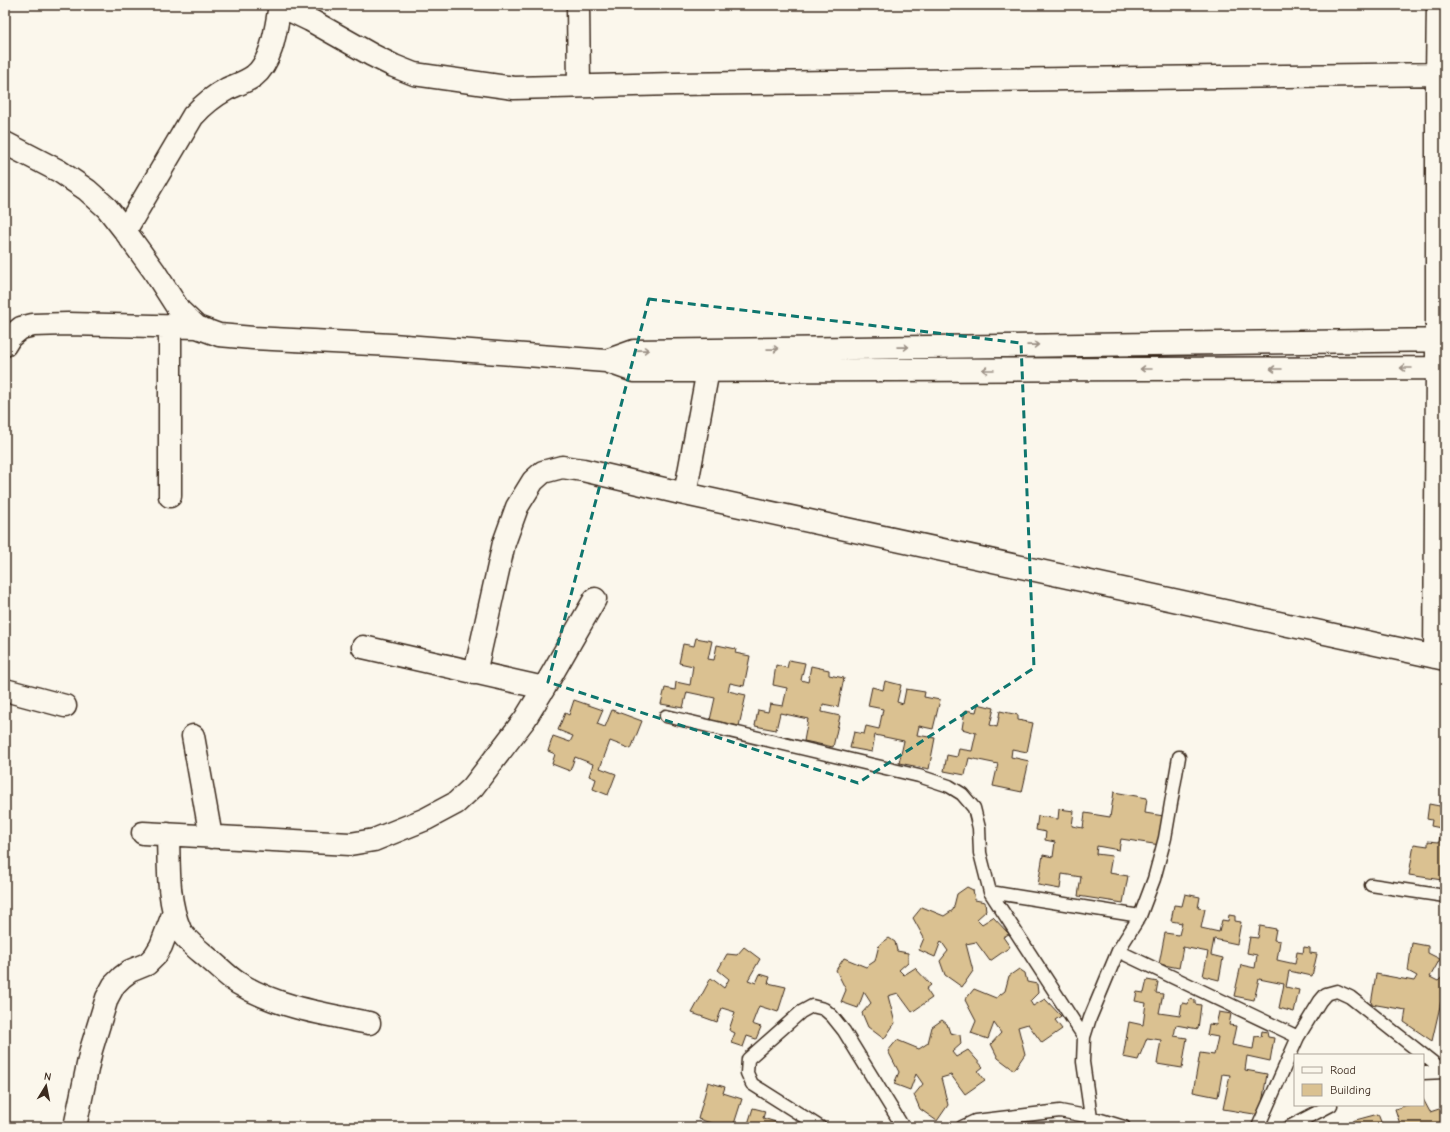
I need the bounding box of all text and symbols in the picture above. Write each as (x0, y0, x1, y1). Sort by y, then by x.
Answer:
one-way arrow (1026, 341, 1039, 349)
one-way arrow (896, 343, 909, 351)
one-way arrow (766, 345, 779, 353)
one-way arrow (636, 346, 649, 354)
one-way arrow (1400, 364, 1413, 372)
one-way arrow (1140, 365, 1153, 373)
one-way arrow (1270, 365, 1283, 373)
one-way arrow (982, 366, 995, 374)
legend (1294, 1054, 1424, 1106)
text: Road (1330, 1063, 1356, 1077)
north arrow (26, 1066, 66, 1106)
text: N (43, 1070, 52, 1084)
text: Building (1330, 1083, 1371, 1097)

